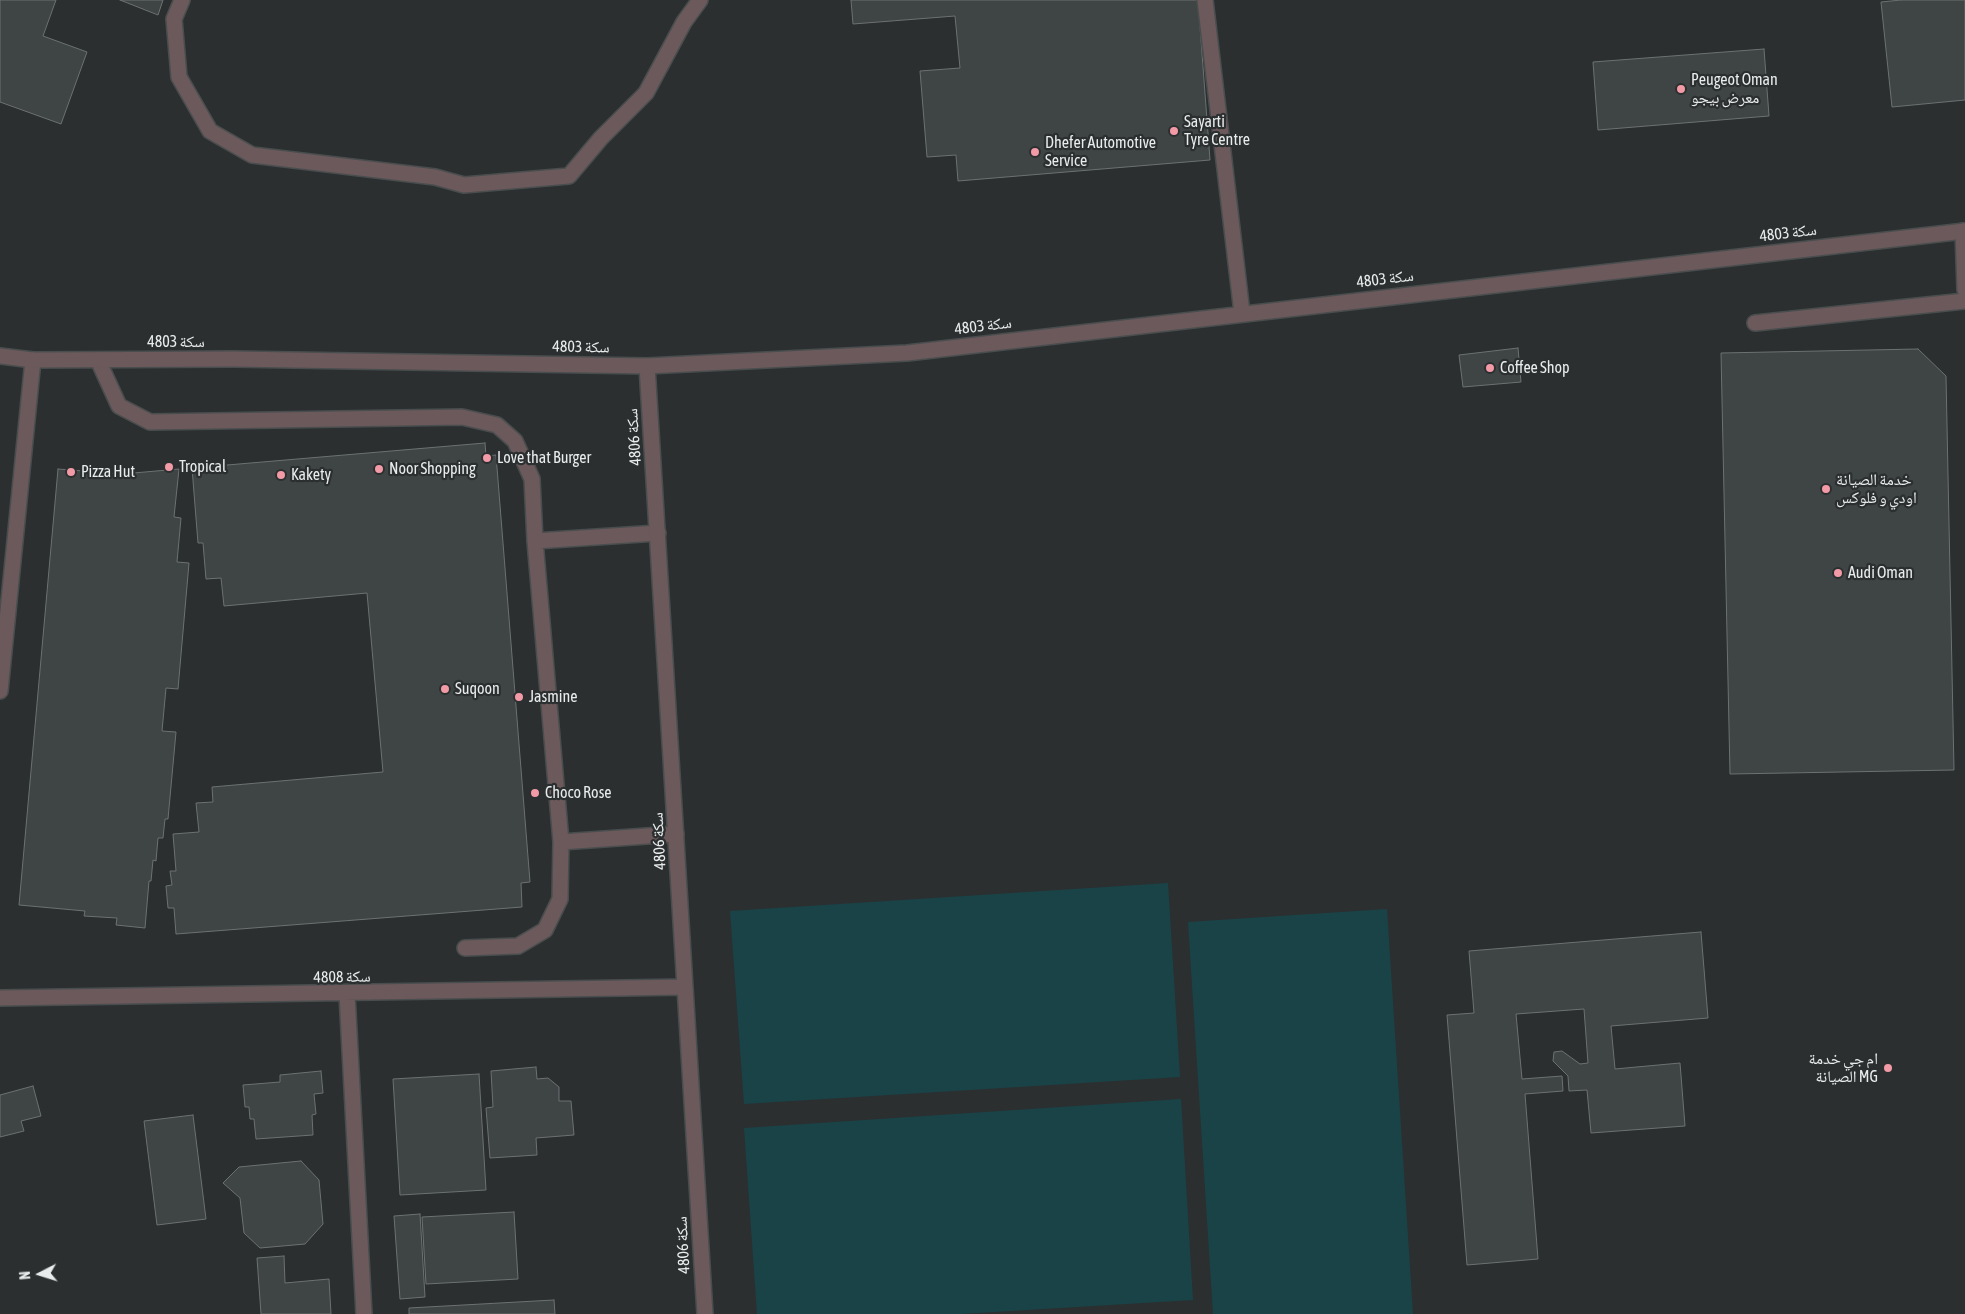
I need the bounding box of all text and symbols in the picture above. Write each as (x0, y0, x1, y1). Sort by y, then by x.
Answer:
place label: Peugeot Oman معرض بيجو (1691, 70, 1778, 108)
marker: Peugeot Oman معرض بيجو (1675, 83, 1687, 95)
place label: Sayarti Tyre Centre (1184, 112, 1250, 150)
marker: Sayarti Tyre Centre (1168, 125, 1180, 137)
place label: Dhefer Automotive Service (1045, 133, 1156, 171)
marker: Dhefer Automotive Service (1029, 146, 1041, 158)
street label: سكة 4803 (1758, 220, 1818, 246)
street label: سكة 4803 (1355, 266, 1415, 292)
street label: سكة 4803 (953, 313, 1013, 339)
street label: سكة 4803 (147, 332, 205, 352)
street label: سكة 4803 (552, 337, 610, 357)
place label: Coffee Shop (1500, 358, 1570, 378)
marker: Coffee Shop (1484, 362, 1496, 374)
street label: سكة 4806 (622, 408, 646, 466)
place label: Love that Burger (497, 448, 591, 468)
marker: Love that Burger (481, 452, 493, 464)
place label: Tropical (179, 457, 226, 477)
place label: Noor Shopping (389, 459, 476, 479)
marker: Tropical (163, 461, 175, 473)
place label: Pizza Hut (81, 462, 135, 482)
marker: Noor Shopping (373, 463, 385, 475)
place label: Kakety (291, 465, 331, 485)
marker: Pizza Hut (65, 466, 77, 478)
marker: Kakety (275, 469, 287, 481)
place label: خدمة الصيانة اودي و فلوكس (1836, 470, 1917, 508)
marker: خدمة الصيانة اودي و فلوكس (1820, 483, 1832, 495)
place label: Audi Oman (1848, 563, 1913, 583)
marker: Audi Oman (1832, 567, 1844, 579)
place label: Suqoon (455, 679, 500, 699)
marker: Suqoon (439, 683, 451, 695)
place label: Jasmine (529, 687, 577, 707)
marker: Jasmine (513, 691, 525, 703)
place label: Choco Rose (545, 783, 612, 803)
marker: Choco Rose (529, 787, 541, 799)
street label: سكة 4806 (648, 812, 670, 870)
street label: سكة 4808 (313, 967, 371, 987)
place label: ام جي خدمة الصيانة MG (1809, 1049, 1878, 1087)
marker: ام جي خدمة الصيانة MG (1882, 1062, 1894, 1074)
street label: سكة 4806 (672, 1216, 694, 1274)
north arrow (15, 1249, 65, 1299)
text: N (17, 1271, 33, 1280)

